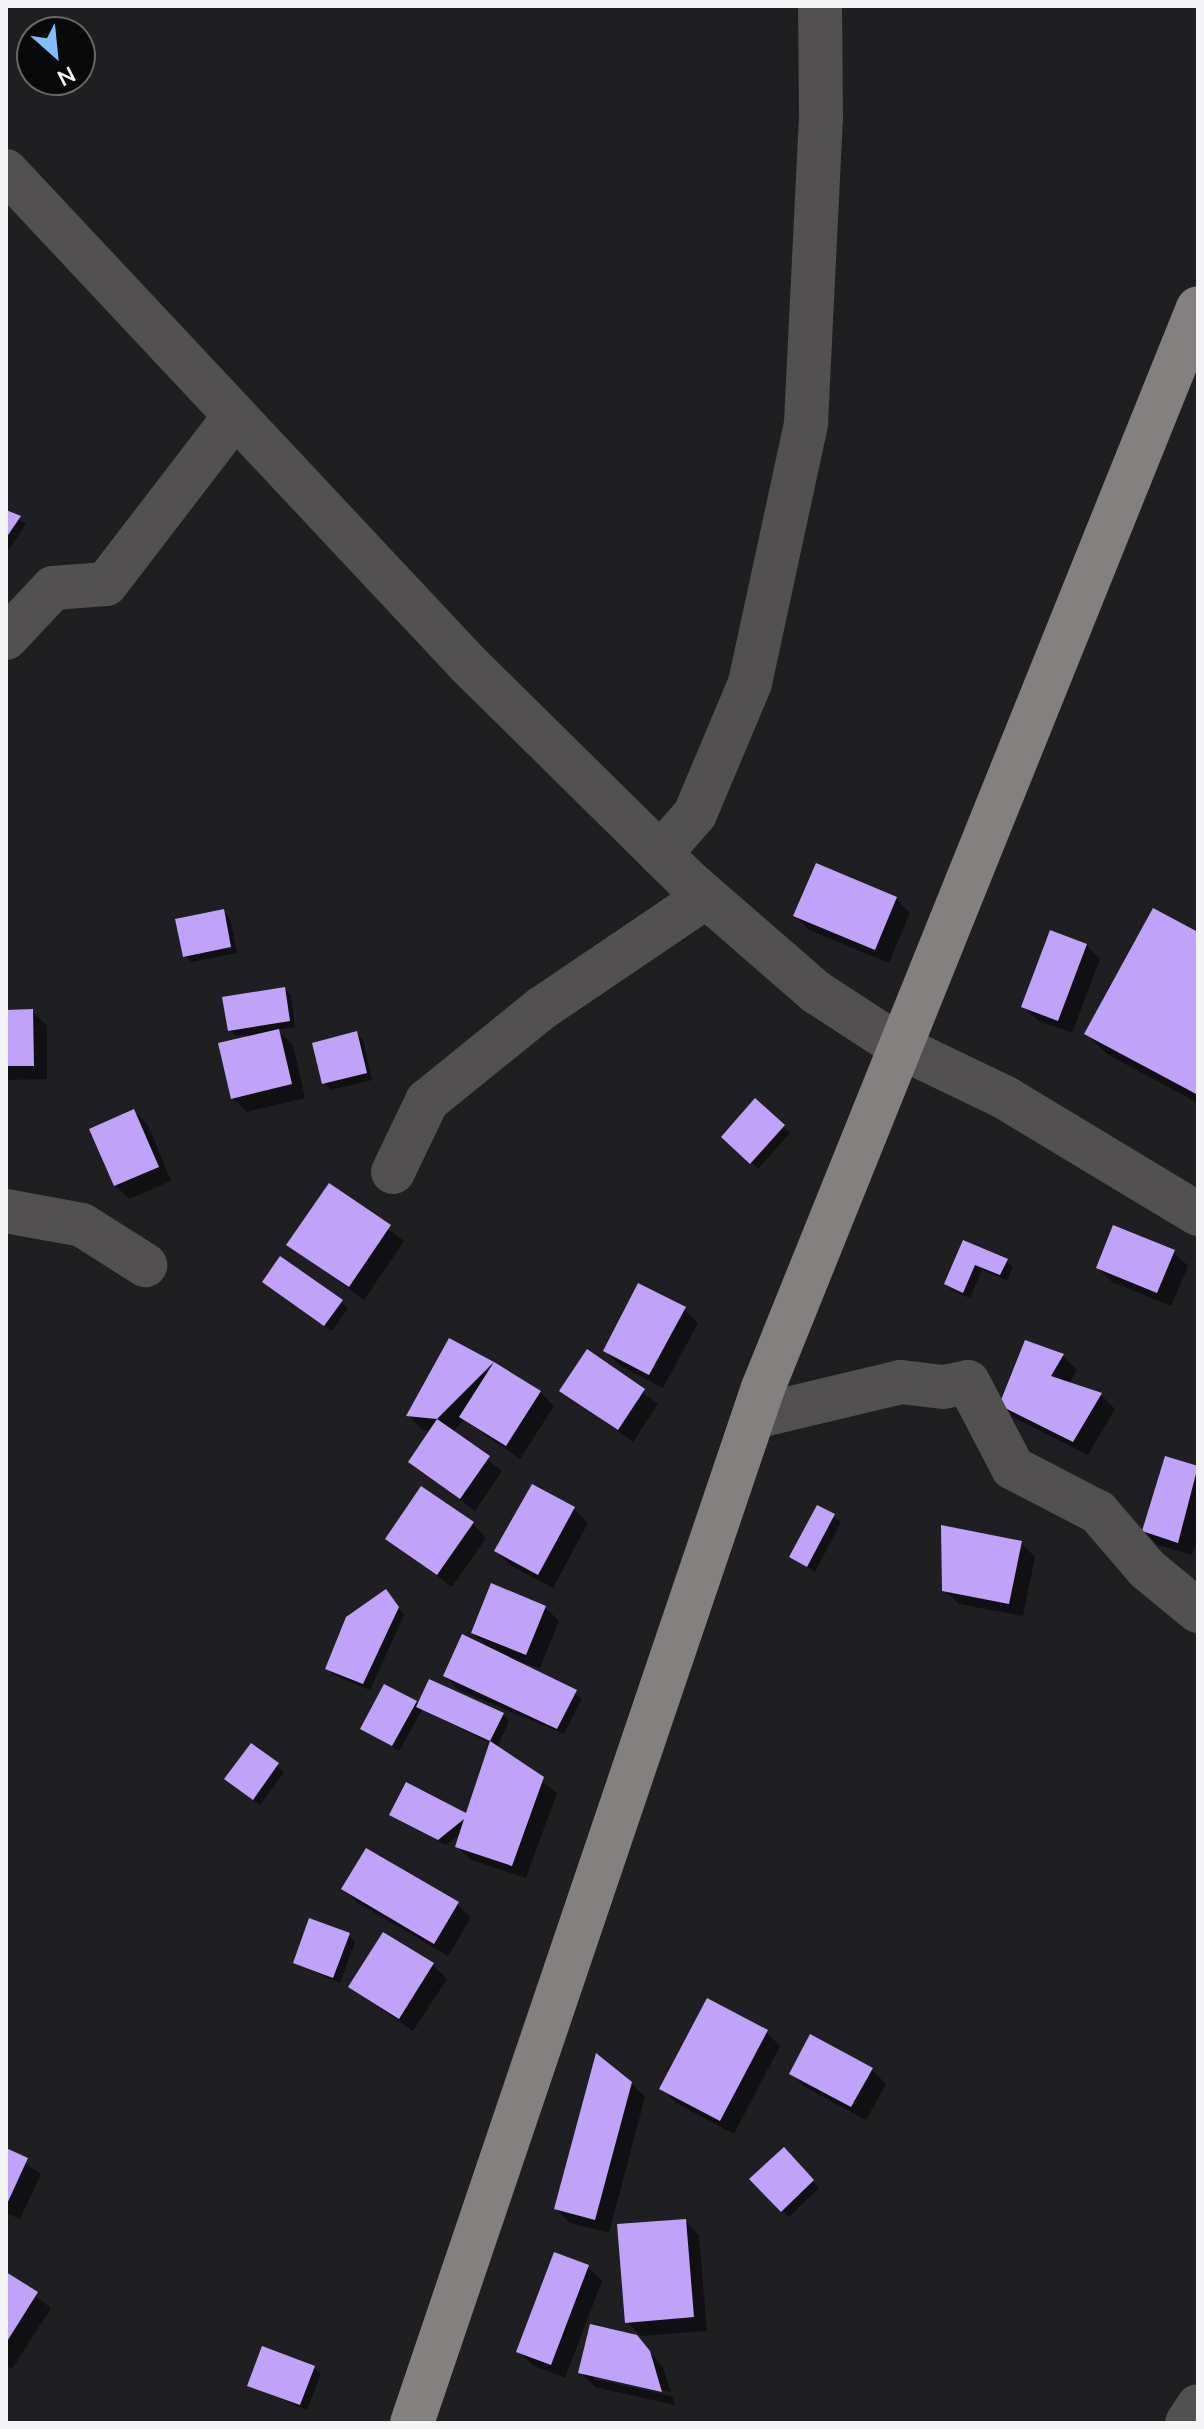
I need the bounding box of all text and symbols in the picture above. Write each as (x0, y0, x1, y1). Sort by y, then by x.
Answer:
north arrow (16, 16, 96, 96)
text: N (52, 58, 80, 93)

